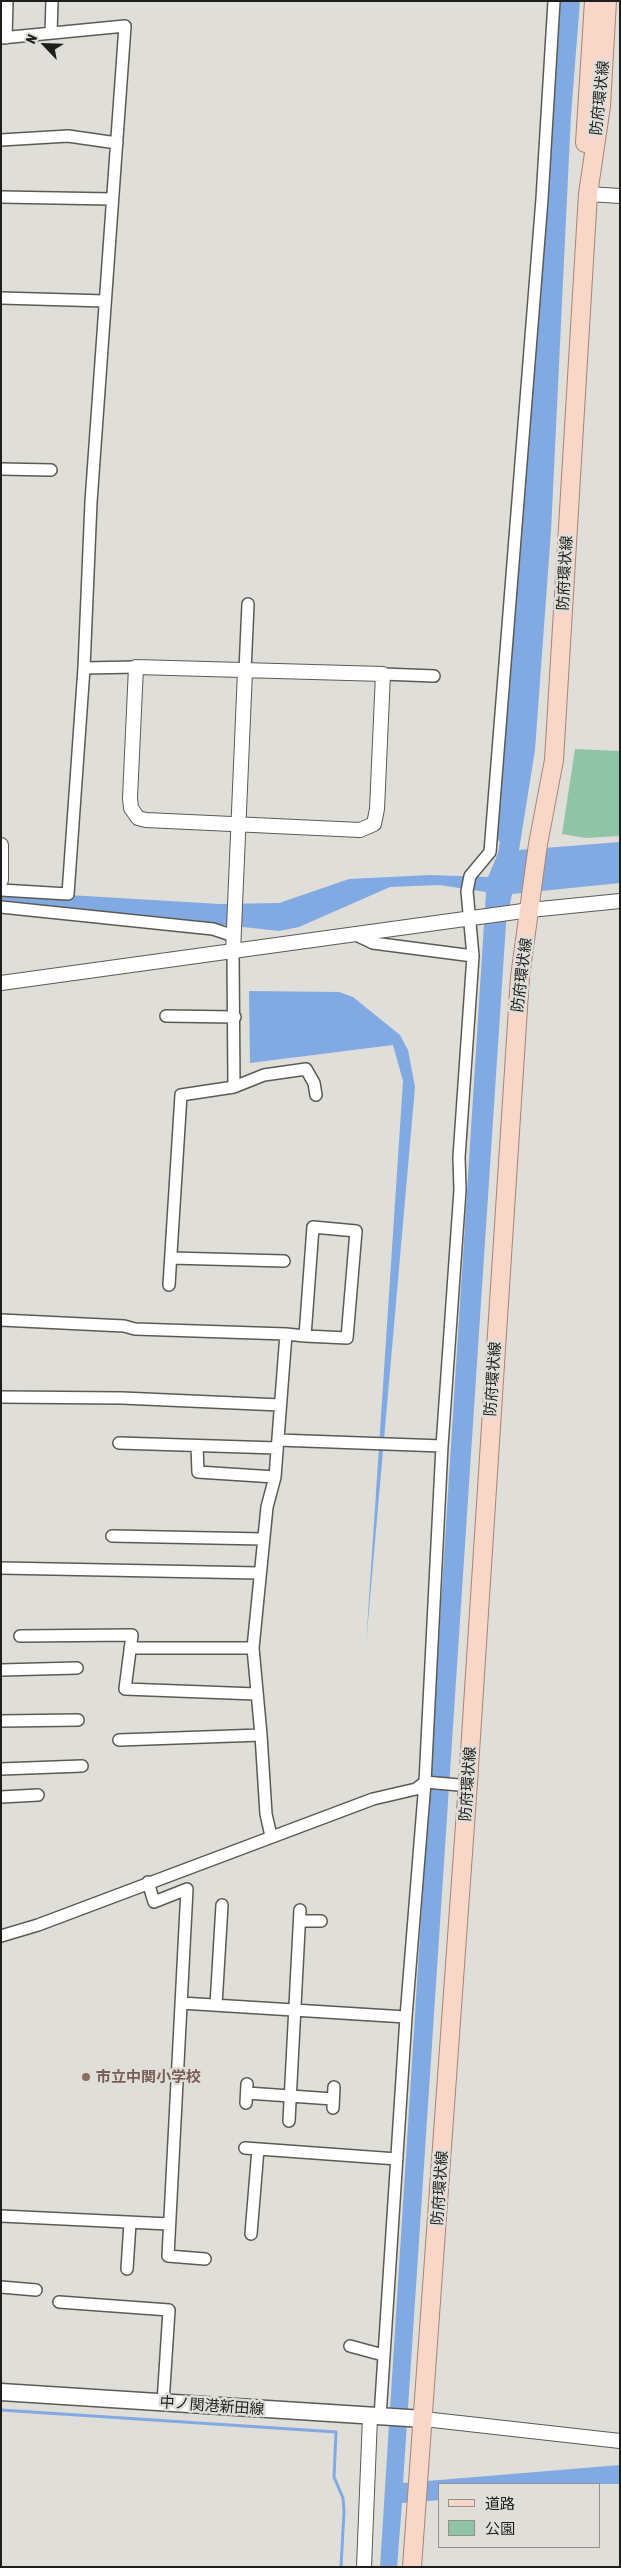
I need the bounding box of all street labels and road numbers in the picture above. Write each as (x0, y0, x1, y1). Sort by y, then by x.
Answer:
street label: 防府環状線 (587, 60, 613, 136)
street label: 防府環状線 (554, 535, 576, 611)
street label: 防府環状線 (508, 937, 536, 1013)
street label: 防府環状線 (481, 1341, 505, 1417)
street label: 防府環状線 (456, 1746, 480, 1822)
street label: 防府環状線 (428, 2150, 452, 2226)
street label: 中ノ関港新田線 (159, 2393, 265, 2419)

